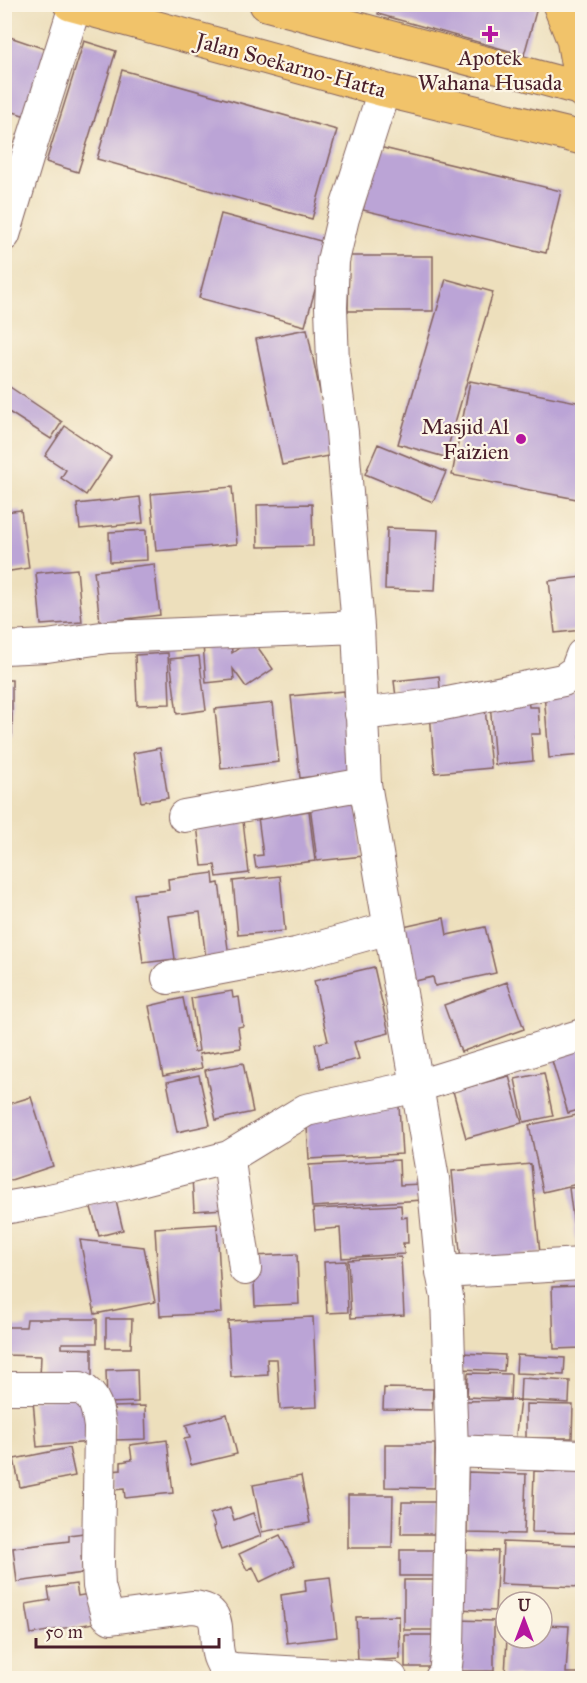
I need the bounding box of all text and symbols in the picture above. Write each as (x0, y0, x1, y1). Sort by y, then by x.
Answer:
street label: Jalan Soekarno-Hatta (191, 26, 390, 104)
marker: Apotek Wahana Husada (483, 27, 497, 41)
place label: Apotek Wahana Husada (418, 44, 563, 96)
place label: Masjid Al Faizien (421, 413, 509, 465)
marker: Masjid Al Faizien (514, 432, 528, 446)
north arrow (494, 1590, 554, 1650)
text: U (518, 1596, 531, 1615)
scale bar (36, 1611, 219, 1649)
text: 50 m (45, 1621, 83, 1643)

